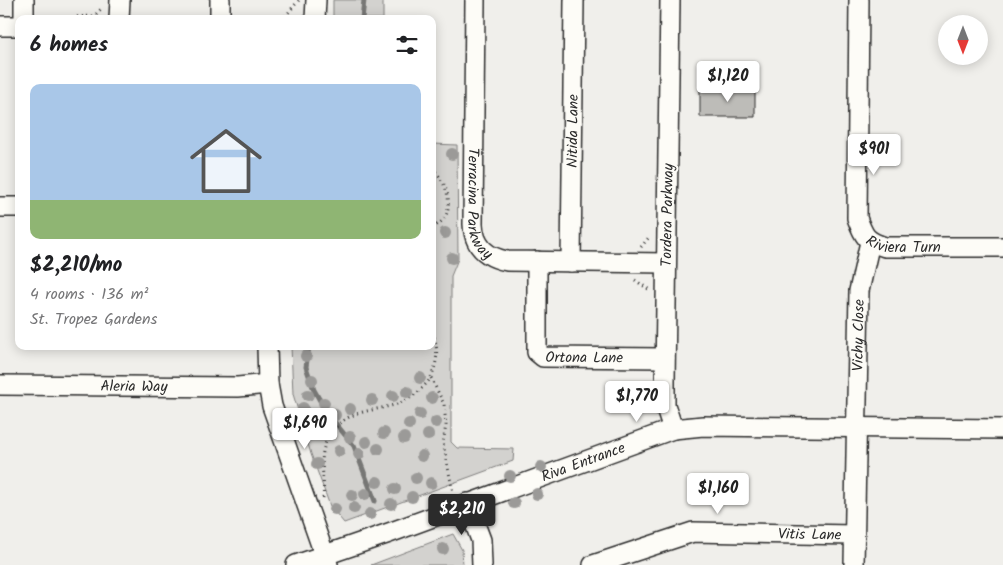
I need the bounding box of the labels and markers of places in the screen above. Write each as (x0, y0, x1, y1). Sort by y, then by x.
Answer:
pin: $1,120 (687, 61, 769, 103)
pin: $901 (844, 134, 904, 176)
pin: $1,770 (596, 380, 678, 423)
pin: $1,690 (264, 408, 346, 450)
pin: $1,160 (677, 472, 759, 515)
pin: $2,210 (421, 494, 503, 536)

